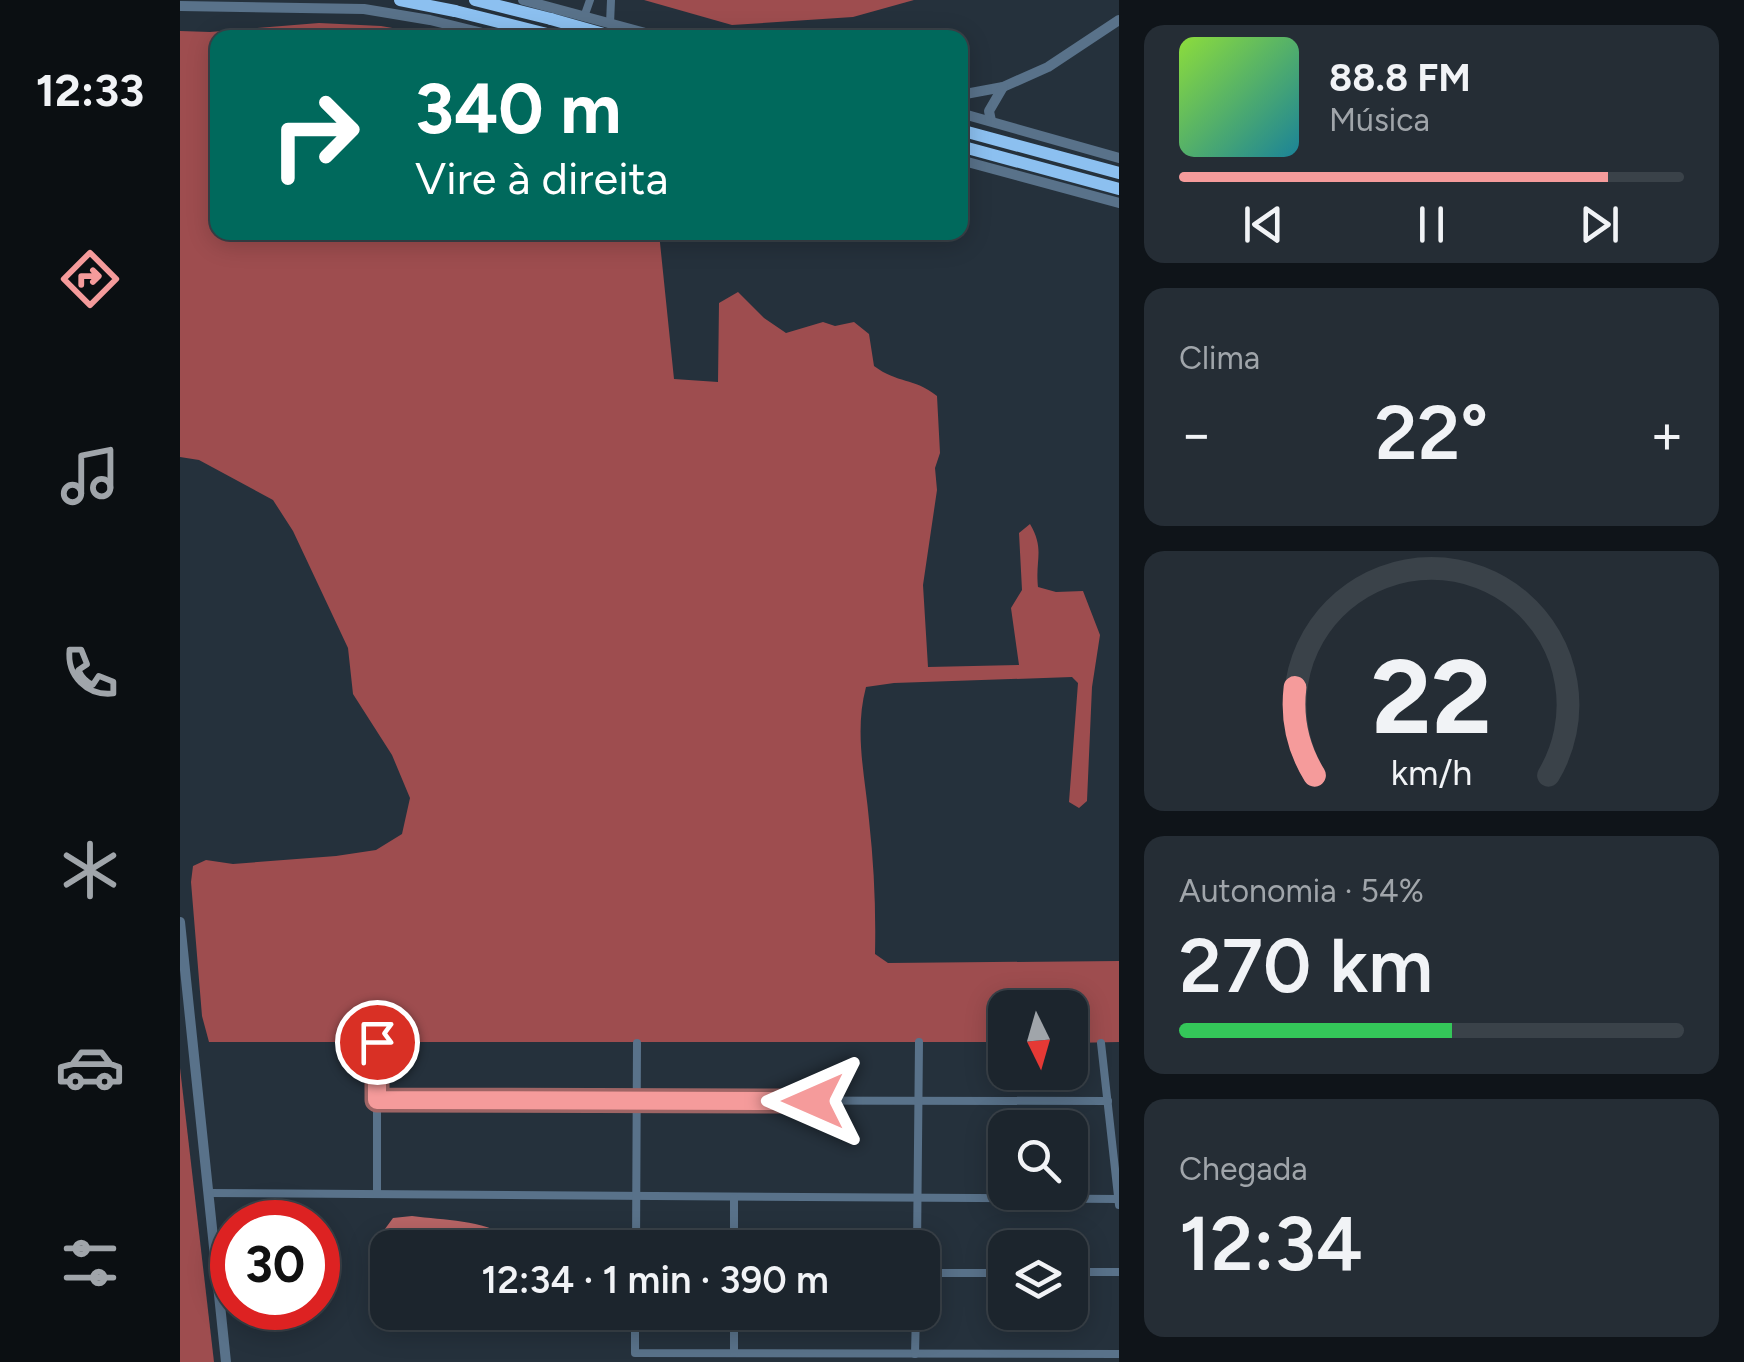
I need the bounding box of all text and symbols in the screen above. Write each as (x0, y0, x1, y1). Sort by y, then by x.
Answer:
text: 88.8 FM (1329, 55, 1471, 101)
text: 12:33 (36, 63, 144, 117)
text: 340 m (415, 66, 621, 151)
icon: right (250, 70, 380, 200)
text: Música (1329, 101, 1430, 139)
text: Vire à direita (415, 151, 668, 205)
icon: previous (1236, 197, 1291, 252)
icon: pause (1404, 197, 1459, 252)
icon: next (1572, 197, 1627, 252)
icon: directions (55, 244, 125, 314)
text: Clima (1179, 339, 1260, 377)
text: 22° (1375, 388, 1488, 478)
text: − (1179, 401, 1213, 467)
text: + (1650, 401, 1684, 467)
icon: music (55, 441, 125, 511)
text: 22 (1371, 634, 1492, 759)
icon: phone (55, 638, 125, 708)
text: km/h (1391, 751, 1472, 794)
icon: climate (55, 835, 125, 905)
text: Autonomia · 54% (1179, 872, 1424, 910)
text: 270 km (1179, 921, 1433, 1011)
north arrow (988, 990, 1088, 1090)
map controls (988, 990, 1088, 1330)
pin (335, 1000, 420, 1085)
icon: arrive (350, 1015, 405, 1070)
icon: car (55, 1032, 125, 1102)
position arrow (761, 1049, 865, 1153)
button: search (988, 1110, 1088, 1210)
text: Chegada (1179, 1150, 1308, 1188)
text: 12:34 (1179, 1199, 1363, 1289)
speed limit sign: 30 (210, 1200, 340, 1330)
icon: filters (55, 1228, 125, 1298)
button: layers (988, 1230, 1088, 1330)
text: 12:34 · 1 min · 390 m (481, 1257, 829, 1303)

